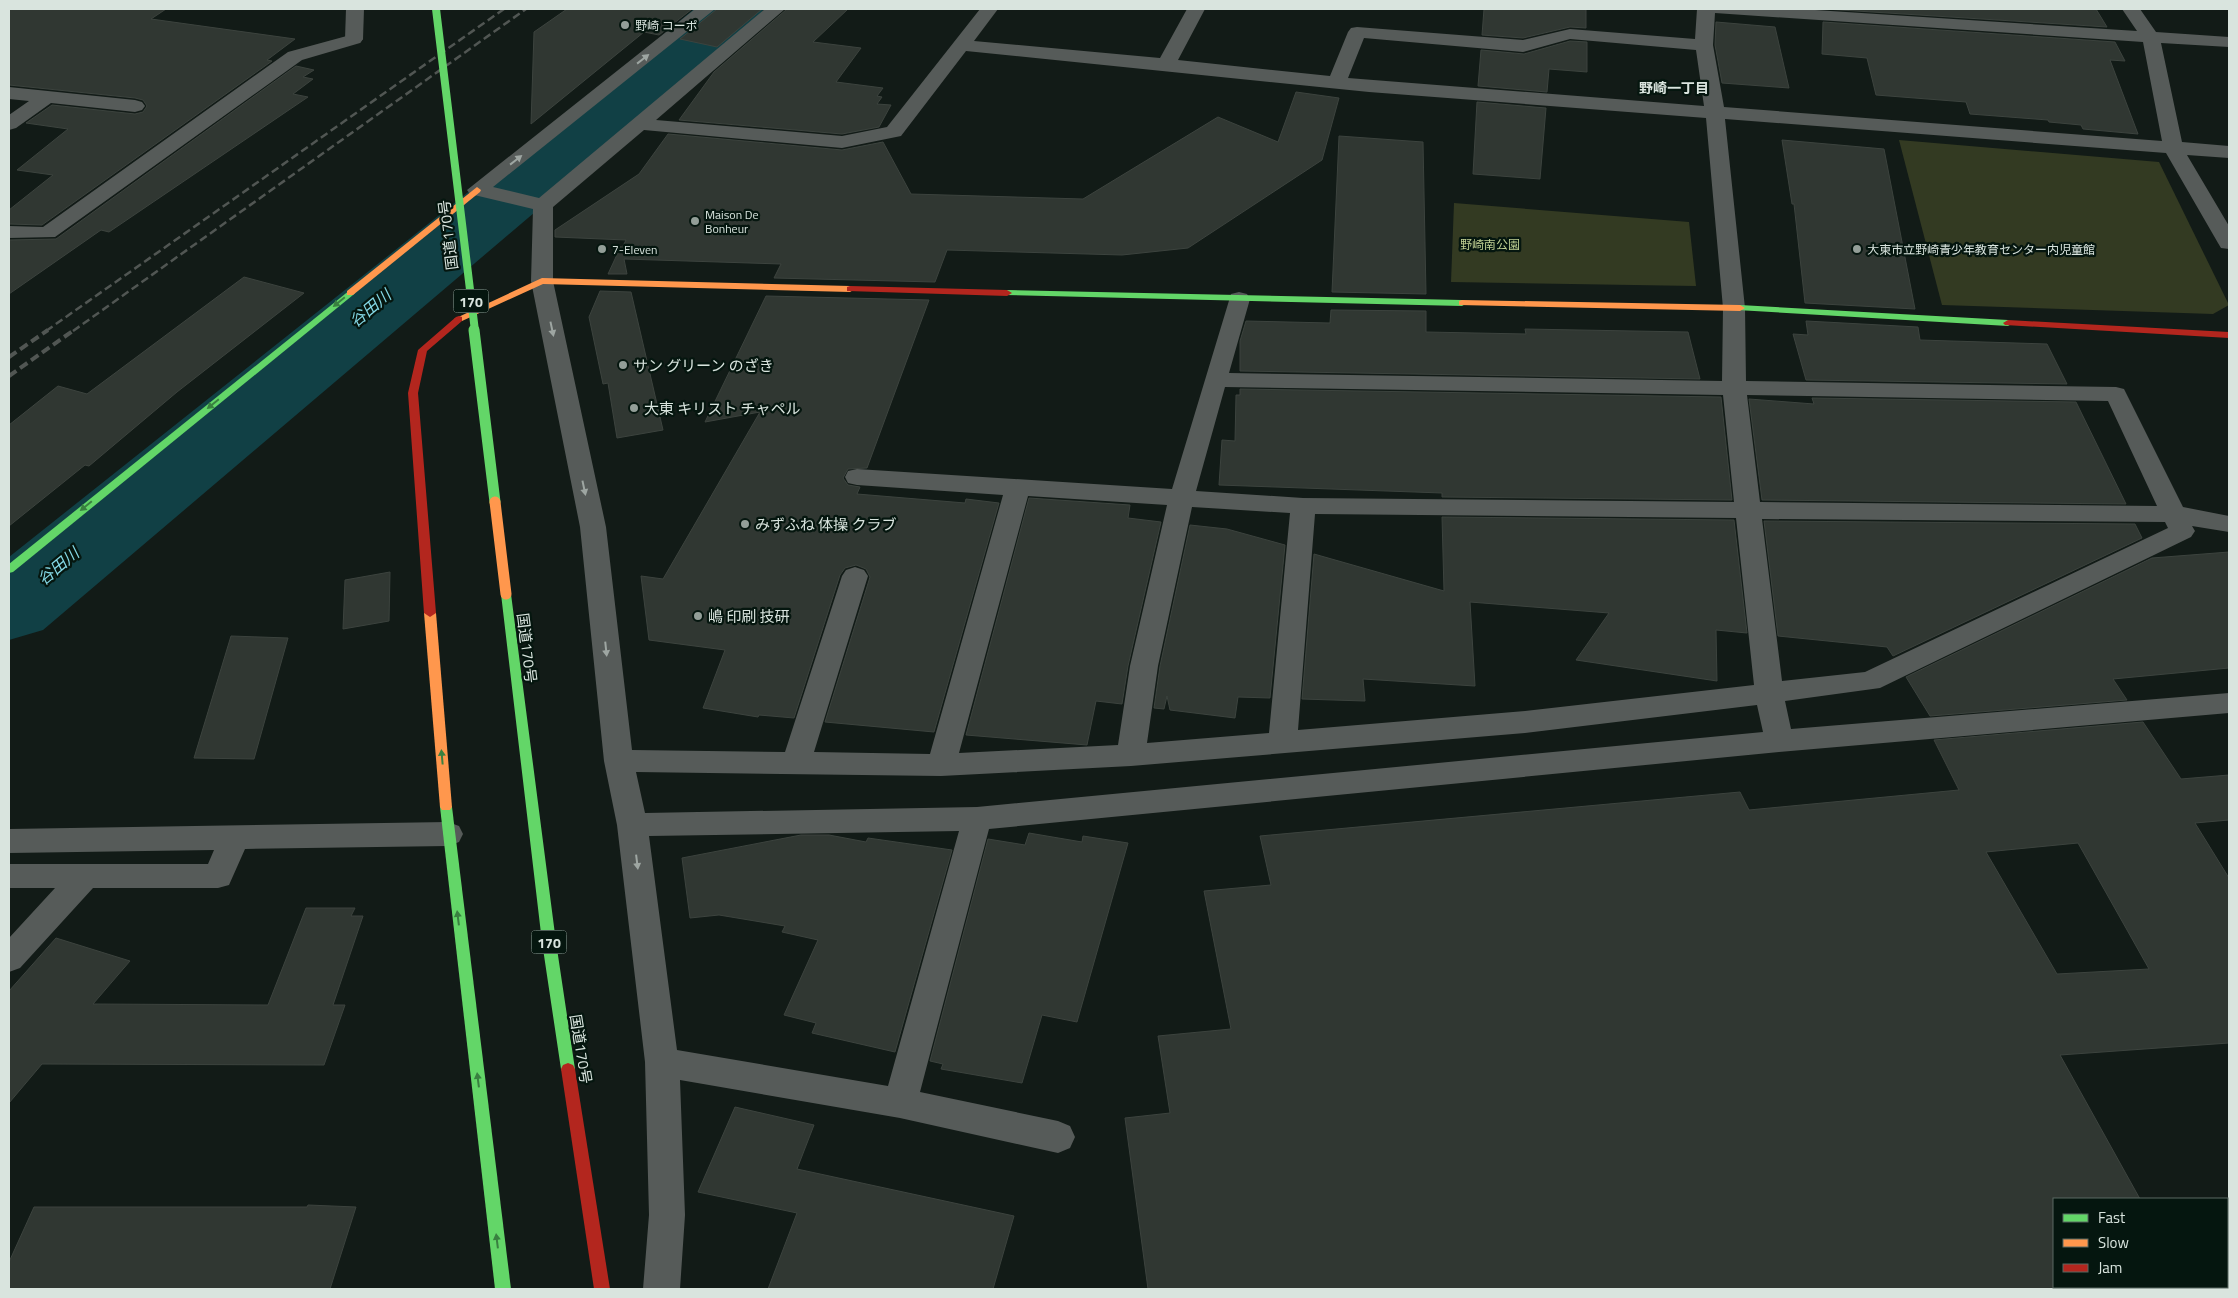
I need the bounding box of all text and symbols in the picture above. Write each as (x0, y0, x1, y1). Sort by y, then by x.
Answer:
place label: 野崎 コーポ (635, 16, 698, 35)
marker: 野崎 コーポ (619, 19, 631, 31)
one-way arrow (637, 54, 650, 65)
district label: 野崎一丁目 (1639, 77, 1709, 98)
one-way arrow (509, 154, 522, 165)
street label: 国道170号 (432, 199, 464, 271)
place label: Maison De Bonheur (705, 205, 759, 238)
marker: Maison De Bonheur (689, 215, 701, 227)
park label: 野崎南公園 (1460, 235, 1520, 254)
place label: 7-Eleven (612, 240, 658, 259)
place label: 大東市立野崎青少年教育センター内児童館 (1867, 240, 2095, 259)
marker: 7-Eleven (596, 243, 608, 255)
marker: 大東市立野崎青少年教育センター内児童館 (1851, 243, 1863, 255)
water label: 谷田川 (344, 282, 398, 333)
road number: 170 (454, 290, 488, 312)
one-way arrow (333, 296, 346, 307)
one-way arrow (548, 321, 556, 337)
place label: サン グリーン のざき (633, 354, 774, 377)
marker: サン グリーン のざき (617, 359, 629, 371)
place label: 大東 キリスト チャペル (644, 397, 800, 420)
one-way arrow (206, 398, 219, 409)
marker: 大東 キリスト チャペル (628, 402, 640, 414)
one-way arrow (581, 480, 589, 496)
one-way arrow (80, 500, 93, 511)
place label: みずふね 体操 クラブ (755, 513, 897, 536)
marker: みずふね 体操 クラブ (739, 518, 751, 530)
water label: 谷田川 (32, 540, 86, 591)
place label: 嶋 印刷 技研 (708, 605, 790, 628)
marker: 嶋 印刷 技研 (692, 610, 704, 622)
street label: 国道170号 (511, 612, 543, 684)
one-way arrow (602, 641, 610, 657)
one-way arrow (438, 748, 446, 764)
one-way arrow (633, 854, 641, 870)
one-way arrow (454, 910, 462, 926)
road number: 170 (532, 930, 566, 954)
street label: 国道170号 (564, 1013, 598, 1085)
one-way arrow (474, 1071, 482, 1087)
legend (2053, 1198, 2228, 1288)
text: Fast (2098, 1206, 2126, 1229)
text: Slow (2098, 1231, 2129, 1254)
one-way arrow (493, 1233, 501, 1249)
text: Jam (2098, 1256, 2122, 1279)

